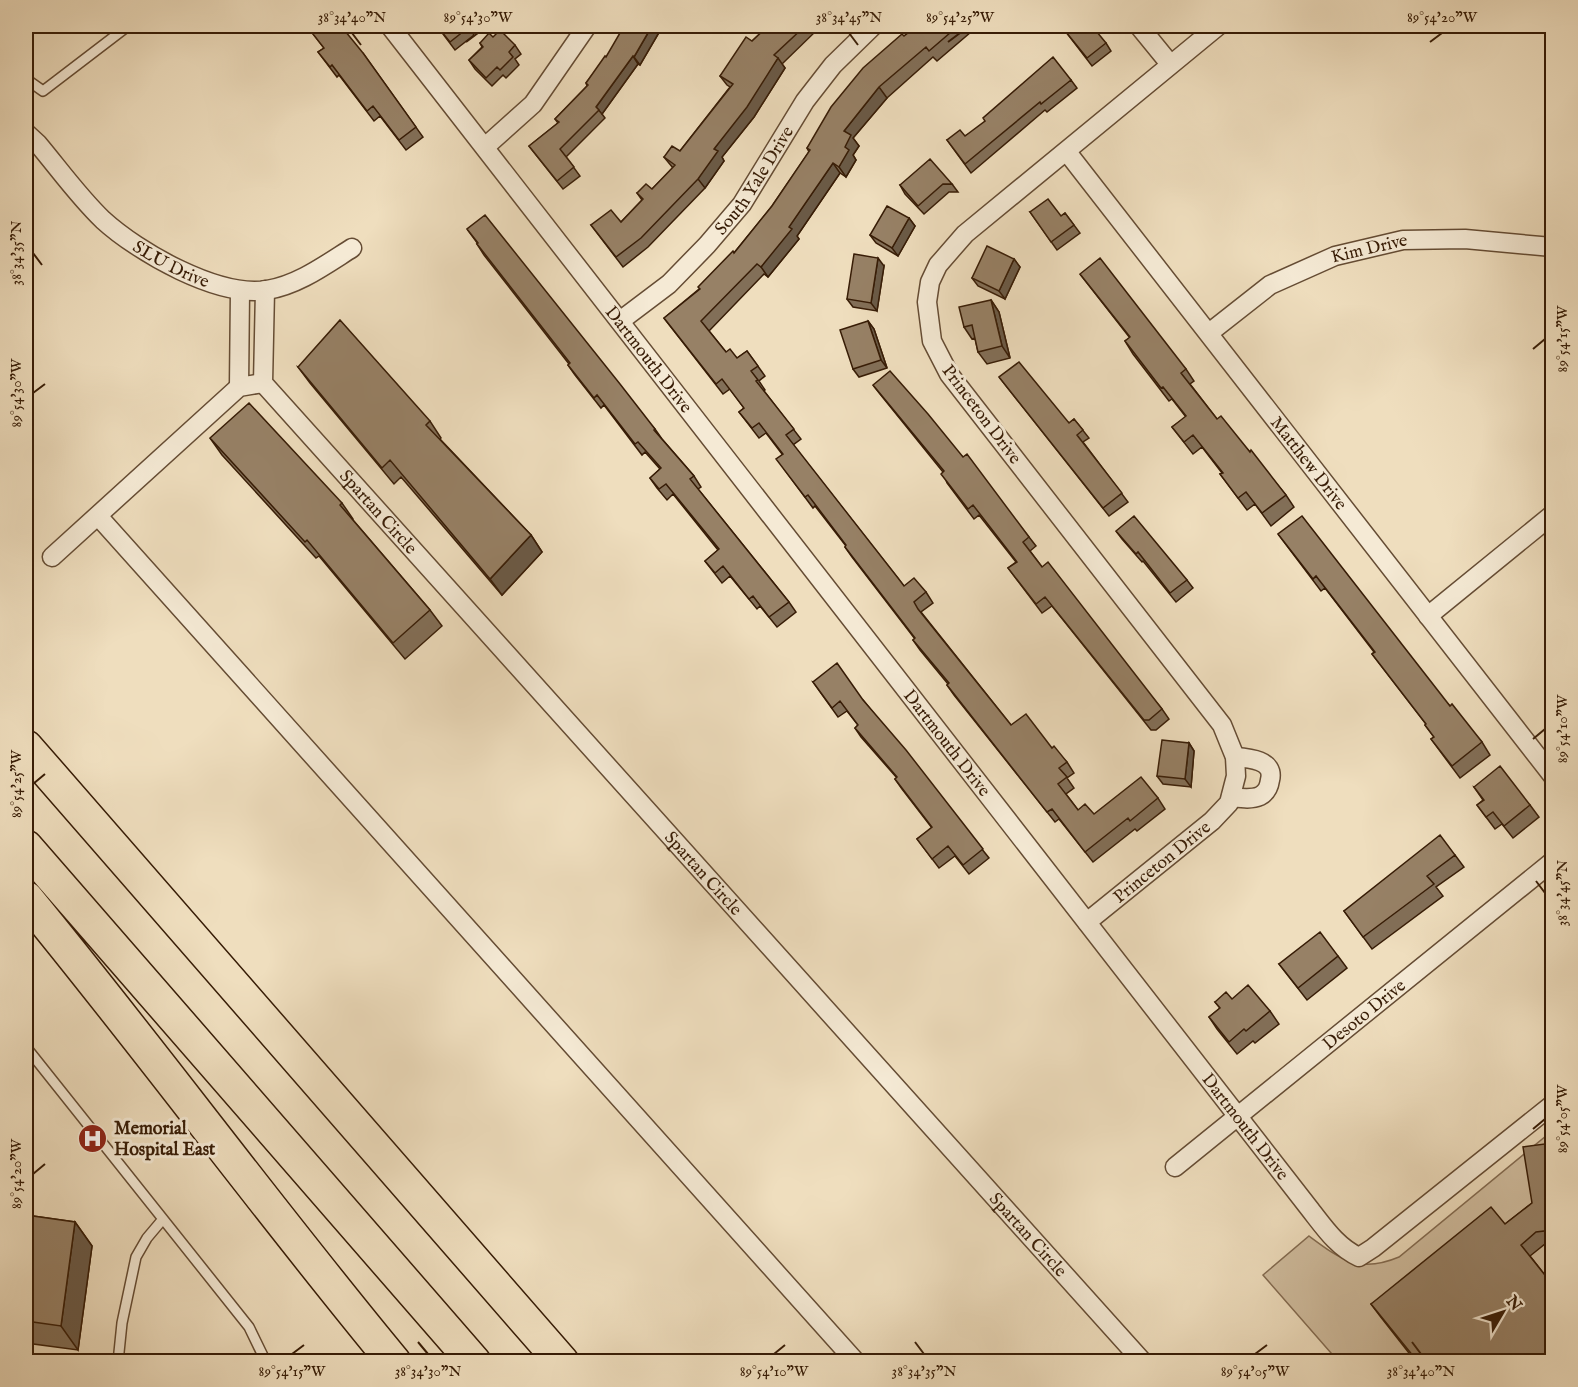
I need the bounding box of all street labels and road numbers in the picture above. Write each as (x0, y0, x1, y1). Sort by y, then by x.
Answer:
street label: South Yale Drive (710, 122, 800, 241)
street label: Kim Drive (1329, 230, 1407, 269)
street label: SLU Drive (128, 236, 212, 294)
street label: Dartmouth Drive (599, 302, 697, 418)
street label: Princeton Drive (936, 361, 1026, 469)
street label: Matthew Drive (1264, 412, 1352, 515)
street label: Spartan Circle (334, 466, 421, 560)
street label: Dartmouth Drive (897, 686, 995, 802)
street label: Princeton Drive (1109, 817, 1216, 909)
street label: Spartan Circle (658, 827, 746, 921)
street label: Desoto Drive (1319, 975, 1411, 1056)
street label: Dartmouth Drive (1196, 1069, 1293, 1186)
street label: Spartan Circle (983, 1188, 1071, 1283)

